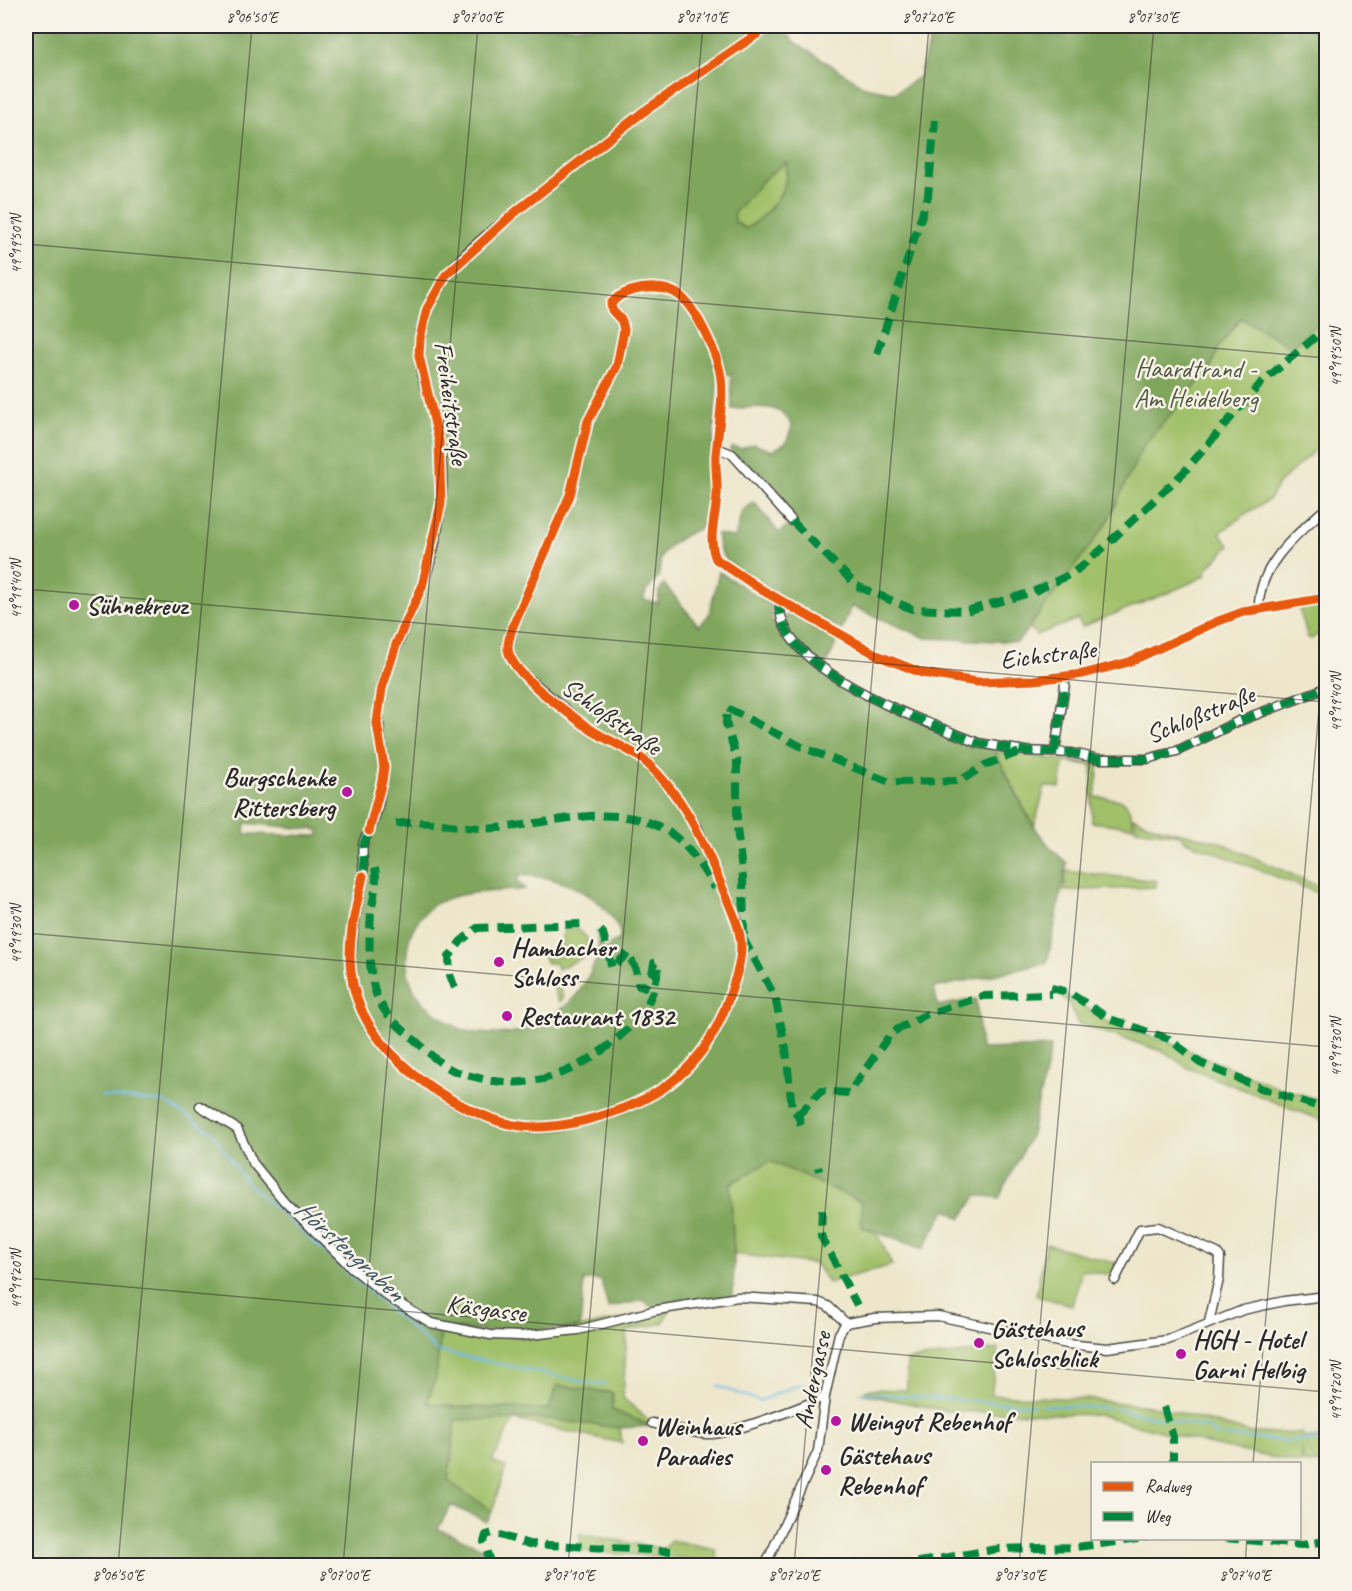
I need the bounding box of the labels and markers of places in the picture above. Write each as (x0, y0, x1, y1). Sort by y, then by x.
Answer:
place label: Sühnekreuz (86, 589, 190, 622)
marker: Sühnekreuz (67, 598, 81, 612)
place label: Burgschenke Rittersberg (223, 761, 338, 824)
marker: Burgschenke Rittersberg (340, 785, 354, 799)
place label: Hambacher Schloss (511, 931, 617, 994)
marker: Hambacher Schloss (492, 955, 506, 969)
place label: Restaurant 1832 (519, 1000, 676, 1033)
marker: Restaurant 1832 (500, 1009, 514, 1023)
place label: Gästehaus Schlossblick (991, 1312, 1100, 1375)
place label: HGH - Hotel Garni Helbig (1193, 1323, 1307, 1386)
marker: Gästehaus Schlossblick (972, 1336, 986, 1350)
marker: HGH - Hotel Garni Helbig (1174, 1347, 1188, 1361)
place label: Weingut Rebenhof (848, 1405, 1017, 1438)
place label: Weinhaus Paradies (655, 1410, 744, 1473)
marker: Weingut Rebenhof (829, 1414, 843, 1428)
marker: Weinhaus Paradies (636, 1434, 650, 1448)
place label: Gästehaus Rebenhof (838, 1439, 933, 1502)
marker: Gästehaus Rebenhof (819, 1463, 833, 1477)

